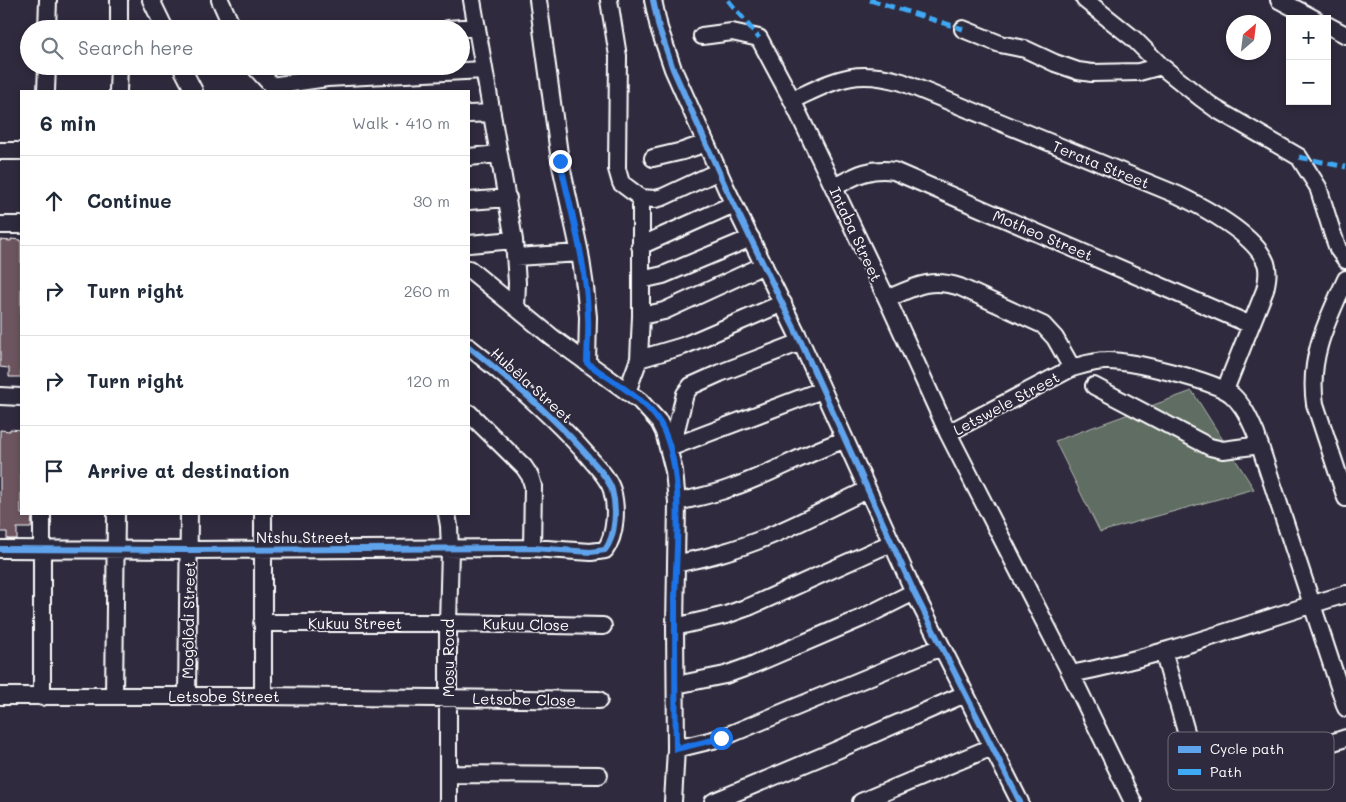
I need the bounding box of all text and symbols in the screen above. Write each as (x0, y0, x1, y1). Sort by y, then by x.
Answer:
north arrow (1226, 15, 1271, 60)
map controls (1286, 15, 1331, 105)
button: + (1286, 15, 1331, 60)
search box (20, 20, 470, 75)
icon: search (38, 34, 66, 62)
text: Search here (78, 35, 194, 60)
button: − (1286, 60, 1331, 105)
text: 6 min (40, 109, 96, 136)
text: Walk · 410 m (352, 112, 450, 133)
street label: Terata Street (1049, 135, 1153, 193)
route end (549, 150, 572, 173)
street label: Intaba Street (825, 183, 887, 285)
icon: ahead (40, 187, 68, 215)
text: Continue (87, 188, 172, 213)
text: 30 m (413, 190, 450, 211)
street label: Motheo Street (990, 205, 1096, 265)
icon: right (40, 277, 68, 305)
text: Turn right (87, 278, 184, 303)
text: 260 m (404, 280, 450, 301)
street label: Hubêla Street (487, 343, 577, 427)
icon: right (40, 367, 68, 395)
street label: Letswele Street (949, 367, 1063, 439)
text: Turn right (87, 368, 184, 393)
text: 120 m (406, 370, 450, 391)
icon: arrive (40, 457, 68, 485)
text: Arrive at destination (87, 458, 290, 483)
street label: Ntshu Street (256, 527, 350, 547)
street label: Mogôlôdi Street (177, 561, 199, 679)
street label: Kukuu Street (308, 613, 402, 633)
street label: Kukuu Close (483, 613, 569, 635)
street label: Mosu Road (438, 619, 458, 697)
street label: Letsobe Street (168, 686, 280, 706)
street label: Letsobe Close (472, 688, 576, 710)
route start (710, 727, 733, 750)
legend (1168, 732, 1334, 790)
text: Cycle path (1210, 739, 1284, 758)
text: Path (1210, 762, 1241, 781)

